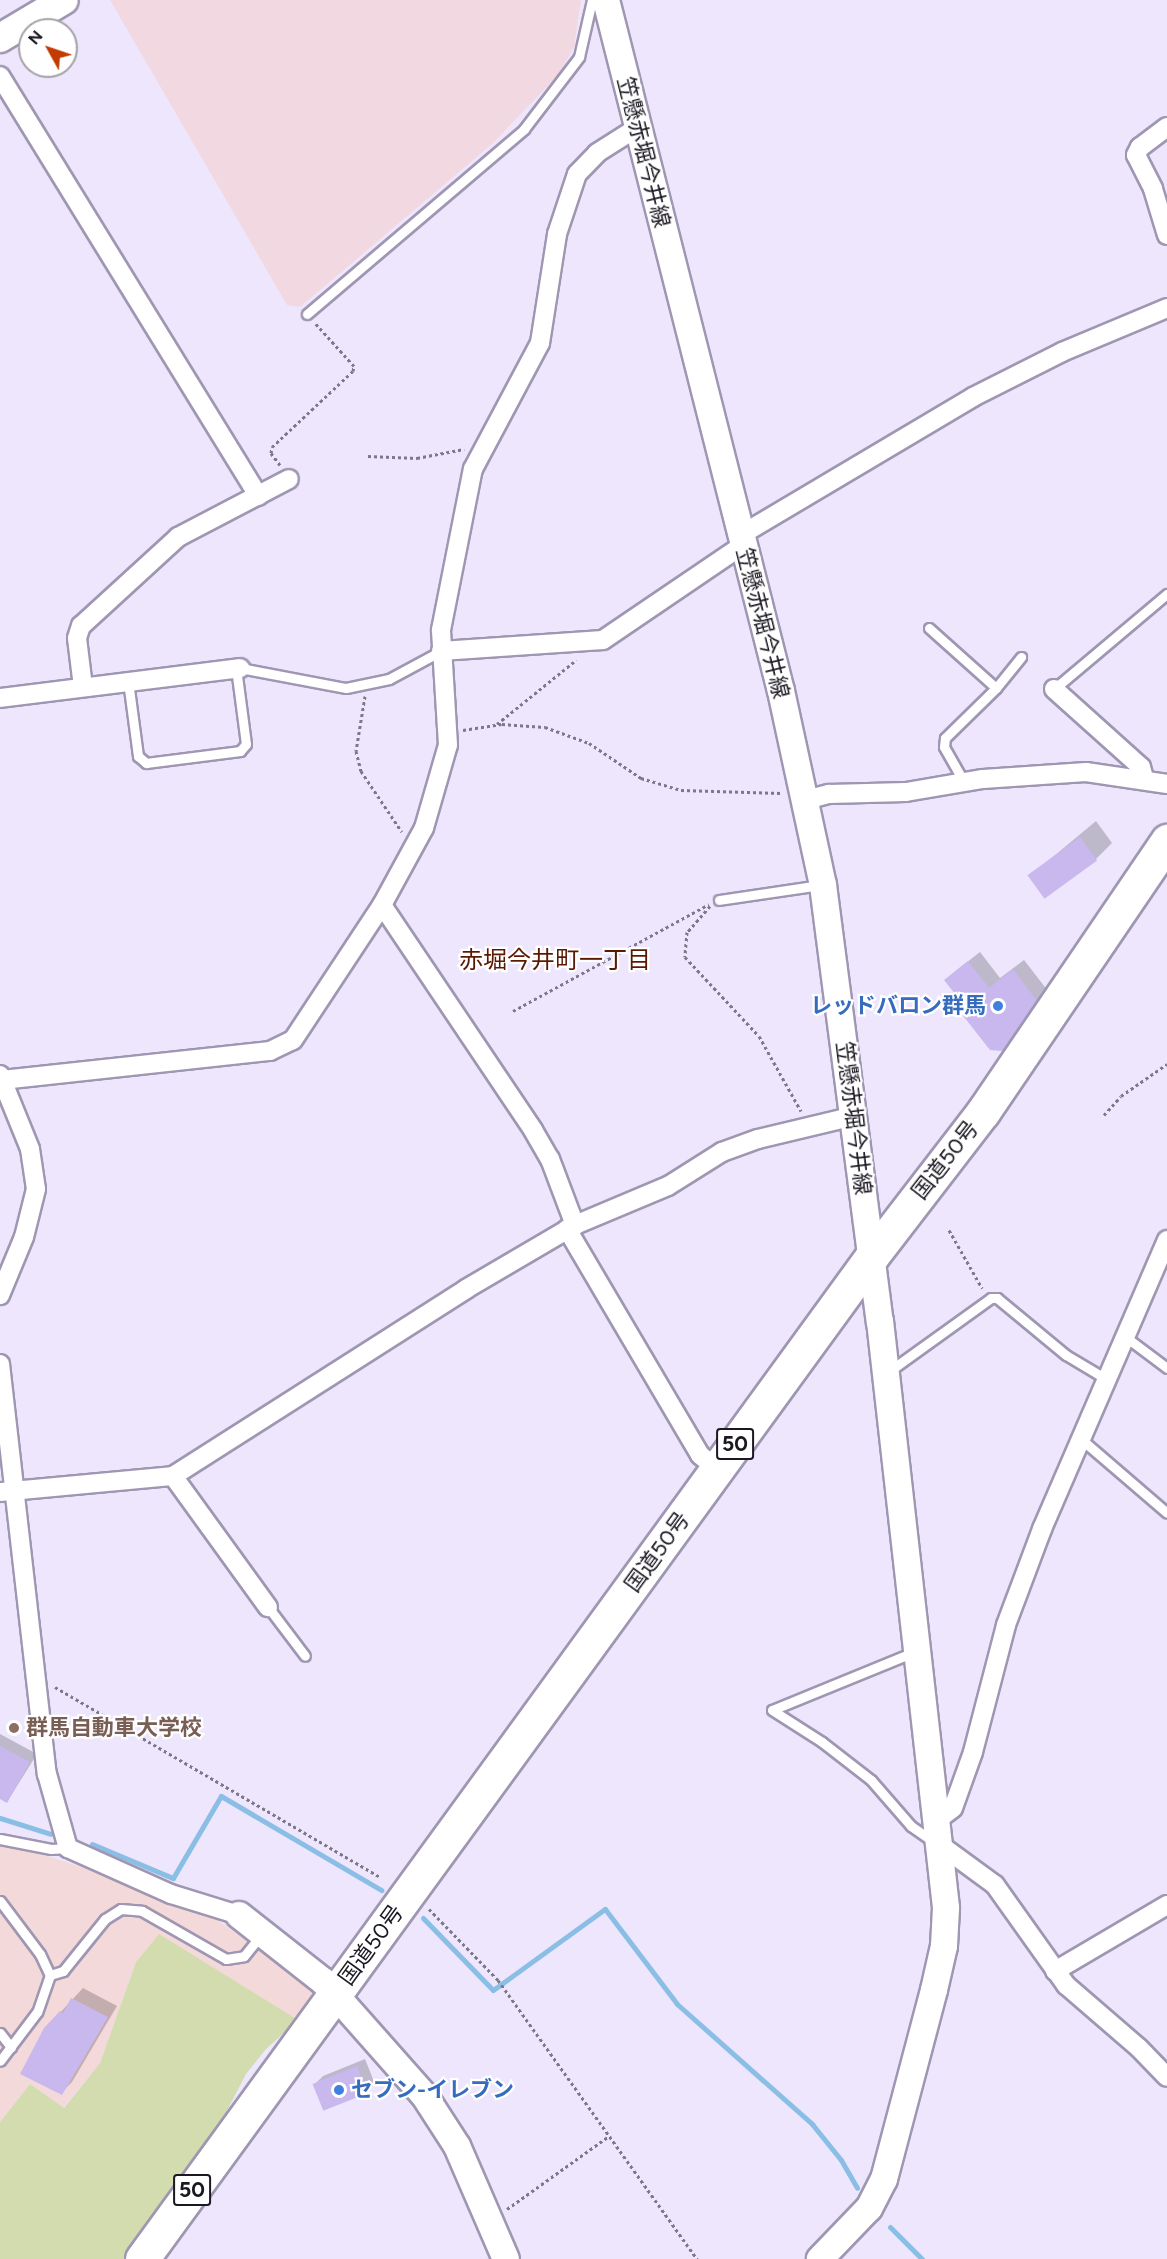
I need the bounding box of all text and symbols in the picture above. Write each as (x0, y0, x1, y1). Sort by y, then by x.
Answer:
north arrow (18, 18, 78, 78)
text: N (24, 27, 47, 48)
street label: 笠懸赤堀今井線 (613, 74, 675, 230)
street label: 笠懸赤堀今井線 (732, 545, 794, 701)
district label: 赤堀今井町一丁目 (459, 946, 651, 974)
place label: レッドバロン群馬 (810, 993, 986, 1019)
marker: レッドバロン群馬 (991, 999, 1005, 1013)
street label: 笠懸赤堀今井線 (832, 1040, 876, 1196)
street label: 国道50号 (906, 1115, 984, 1205)
road number: 50 (716, 1426, 754, 1462)
street label: 国道50号 (619, 1507, 695, 1597)
place label: 群馬自動車大学校 (26, 1715, 202, 1741)
marker: 群馬自動車大学校 (7, 1721, 21, 1735)
street label: 国道50号 (333, 1900, 409, 1990)
place label: セブン-イレブン (351, 2077, 514, 2103)
marker: セブン-イレブン (332, 2083, 346, 2097)
road number: 50 (172, 2172, 212, 2208)

